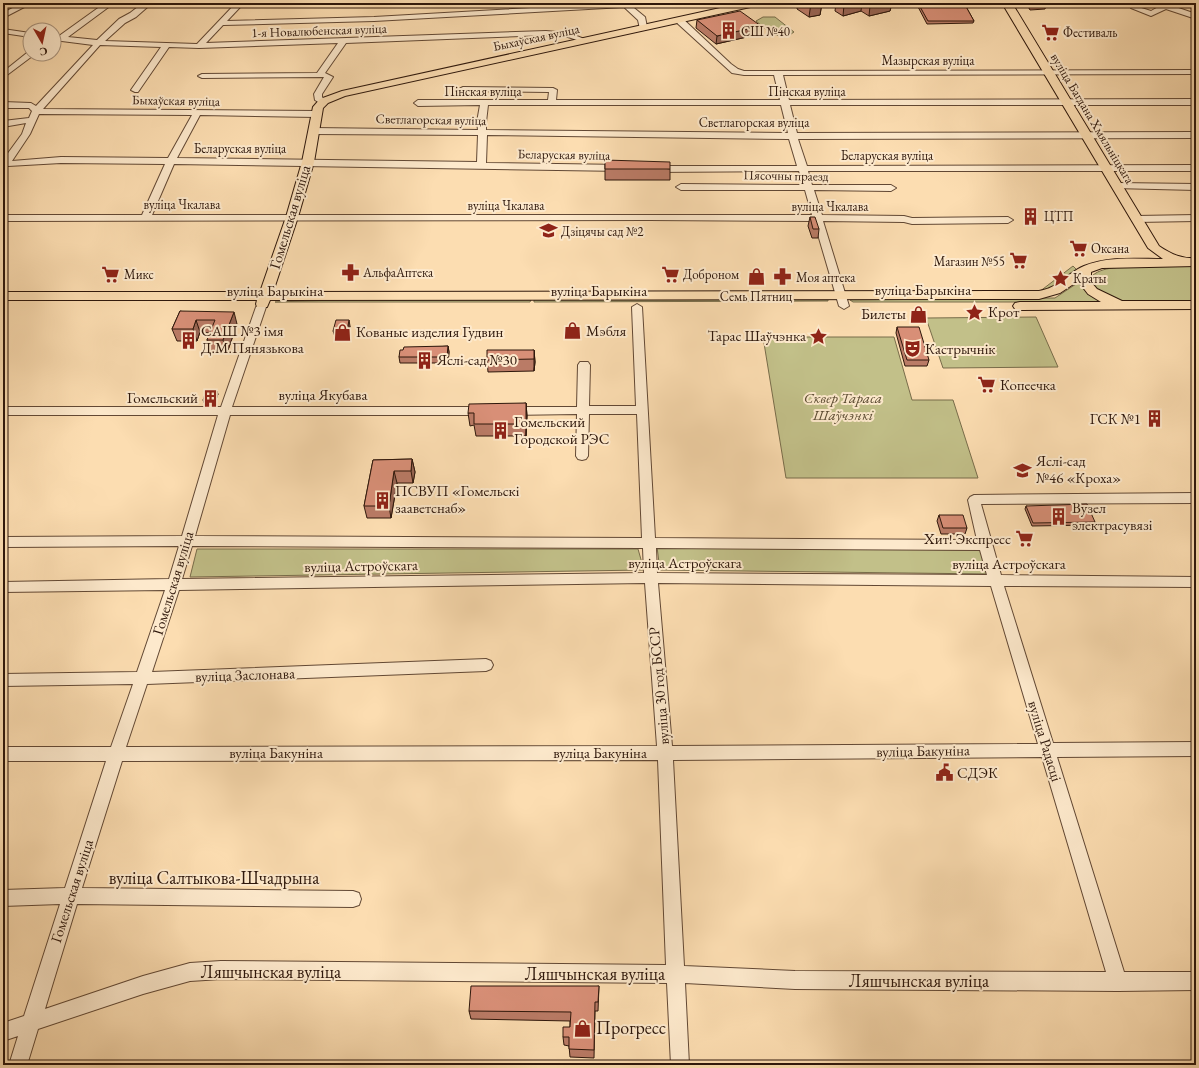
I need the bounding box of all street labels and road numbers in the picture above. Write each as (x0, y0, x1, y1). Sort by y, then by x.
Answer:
street label: 1-я Новалюбенская вуліца (251, 20, 388, 41)
street label: Быхаўская вуліца (491, 20, 582, 55)
street label: вуліца Багдана Хмяльніцкага (1047, 50, 1139, 187)
street label: Мазырская вуліца (882, 52, 975, 69)
street label: Пінская вуліца (444, 83, 523, 100)
street label: Пінская вуліца (768, 83, 847, 100)
street label: Быхаўская вуліца (132, 91, 221, 110)
street label: Светлагорская вуліца (375, 110, 487, 129)
street label: Светлагорская вуліца (699, 114, 810, 131)
street label: Беларуская вуліца (194, 140, 287, 157)
street label: Беларуская вуліца (518, 145, 611, 164)
street label: Беларуская вуліца (841, 147, 934, 164)
street label: Гомельская вуліца (265, 163, 314, 271)
street label: Пясочны праезд (743, 166, 829, 185)
street label: вуліца Чкалава (144, 196, 221, 213)
street label: вуліца Чкалава (468, 197, 545, 214)
street label: вуліца Чкалава (792, 198, 869, 215)
street label: вуліца Барыкіна (875, 280, 971, 299)
street label: вуліца Барыкіна (227, 281, 323, 300)
street label: вуліца Барыкіна (551, 281, 647, 300)
street label: вуліца Якубава (279, 385, 367, 404)
street label: Гомельская вуліца (148, 529, 197, 637)
street label: вуліца Астроўскага (628, 553, 742, 572)
street label: вуліца Астроўскага (952, 554, 1066, 573)
street label: вуліца Астроўскага (304, 555, 418, 576)
street label: вуліца 30 год БССР (644, 626, 673, 746)
street label: вуліца Заслонава (195, 663, 295, 686)
street label: вуліца Радасці (1024, 698, 1067, 784)
street label: вуліца Бакуніна (876, 740, 970, 761)
street label: вуліца Бакуніна (229, 743, 323, 762)
street label: вуліца Бакуніна (553, 743, 647, 762)
street label: Гомельская вуліца (46, 837, 97, 945)
street label: вуліца Салтыкова-Шчадрына (109, 866, 320, 889)
street label: Ляшчынская вуліца (201, 960, 342, 983)
street label: Ляшчынская вуліца (525, 962, 666, 985)
street label: Ляшчынская вуліца (849, 969, 990, 992)

